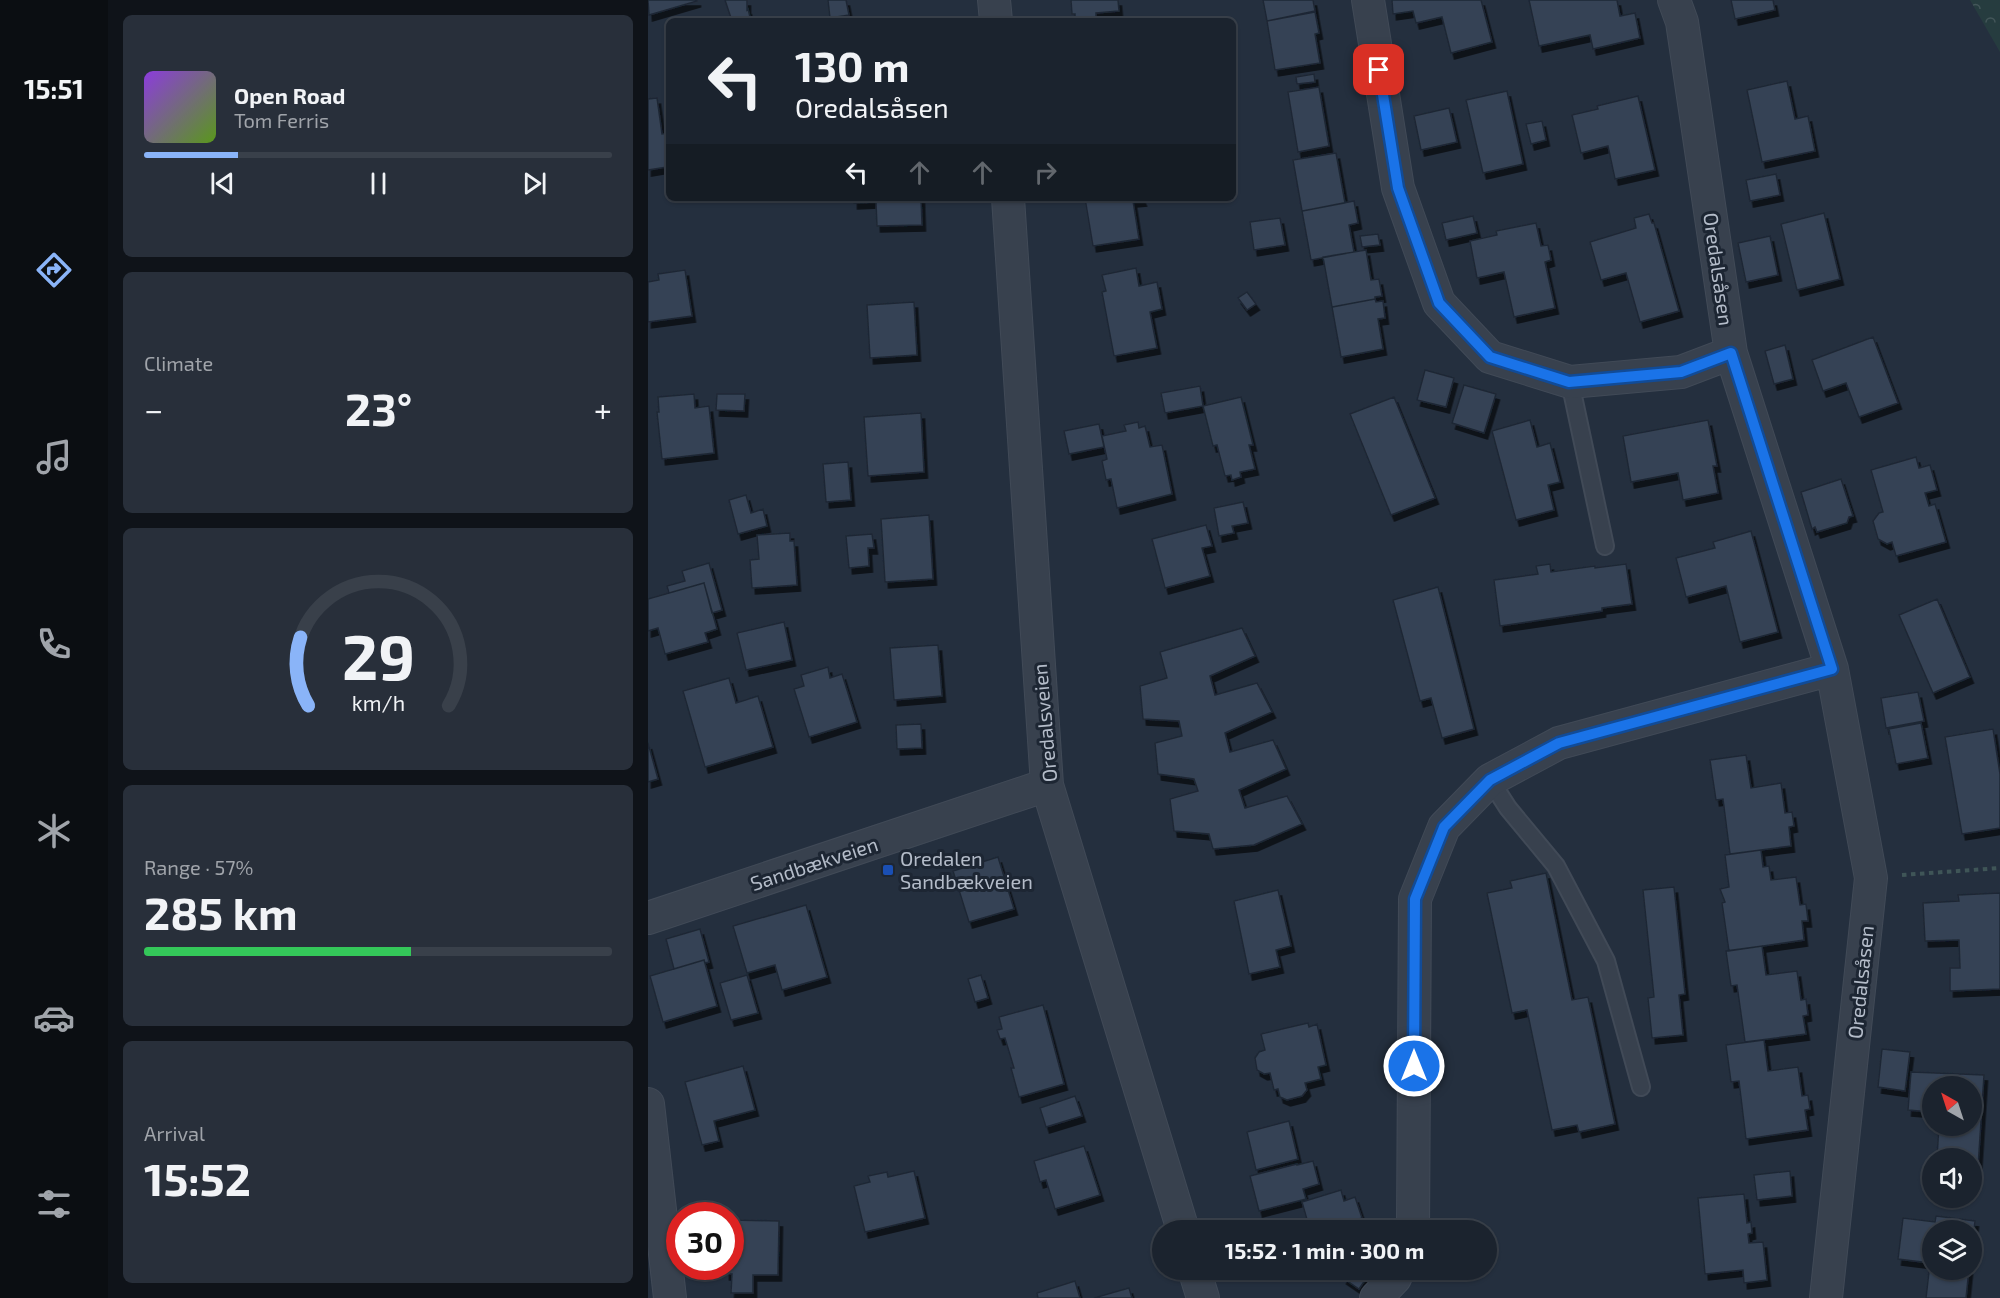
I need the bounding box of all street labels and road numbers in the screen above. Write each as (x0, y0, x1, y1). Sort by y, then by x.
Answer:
street label: Oredalsåsen (1699, 211, 1739, 327)
street label: Oredalsveien (1027, 663, 1061, 783)
street label: Sandbækveien (747, 831, 881, 895)
street label: Oredalsåsen (1842, 924, 1878, 1040)

